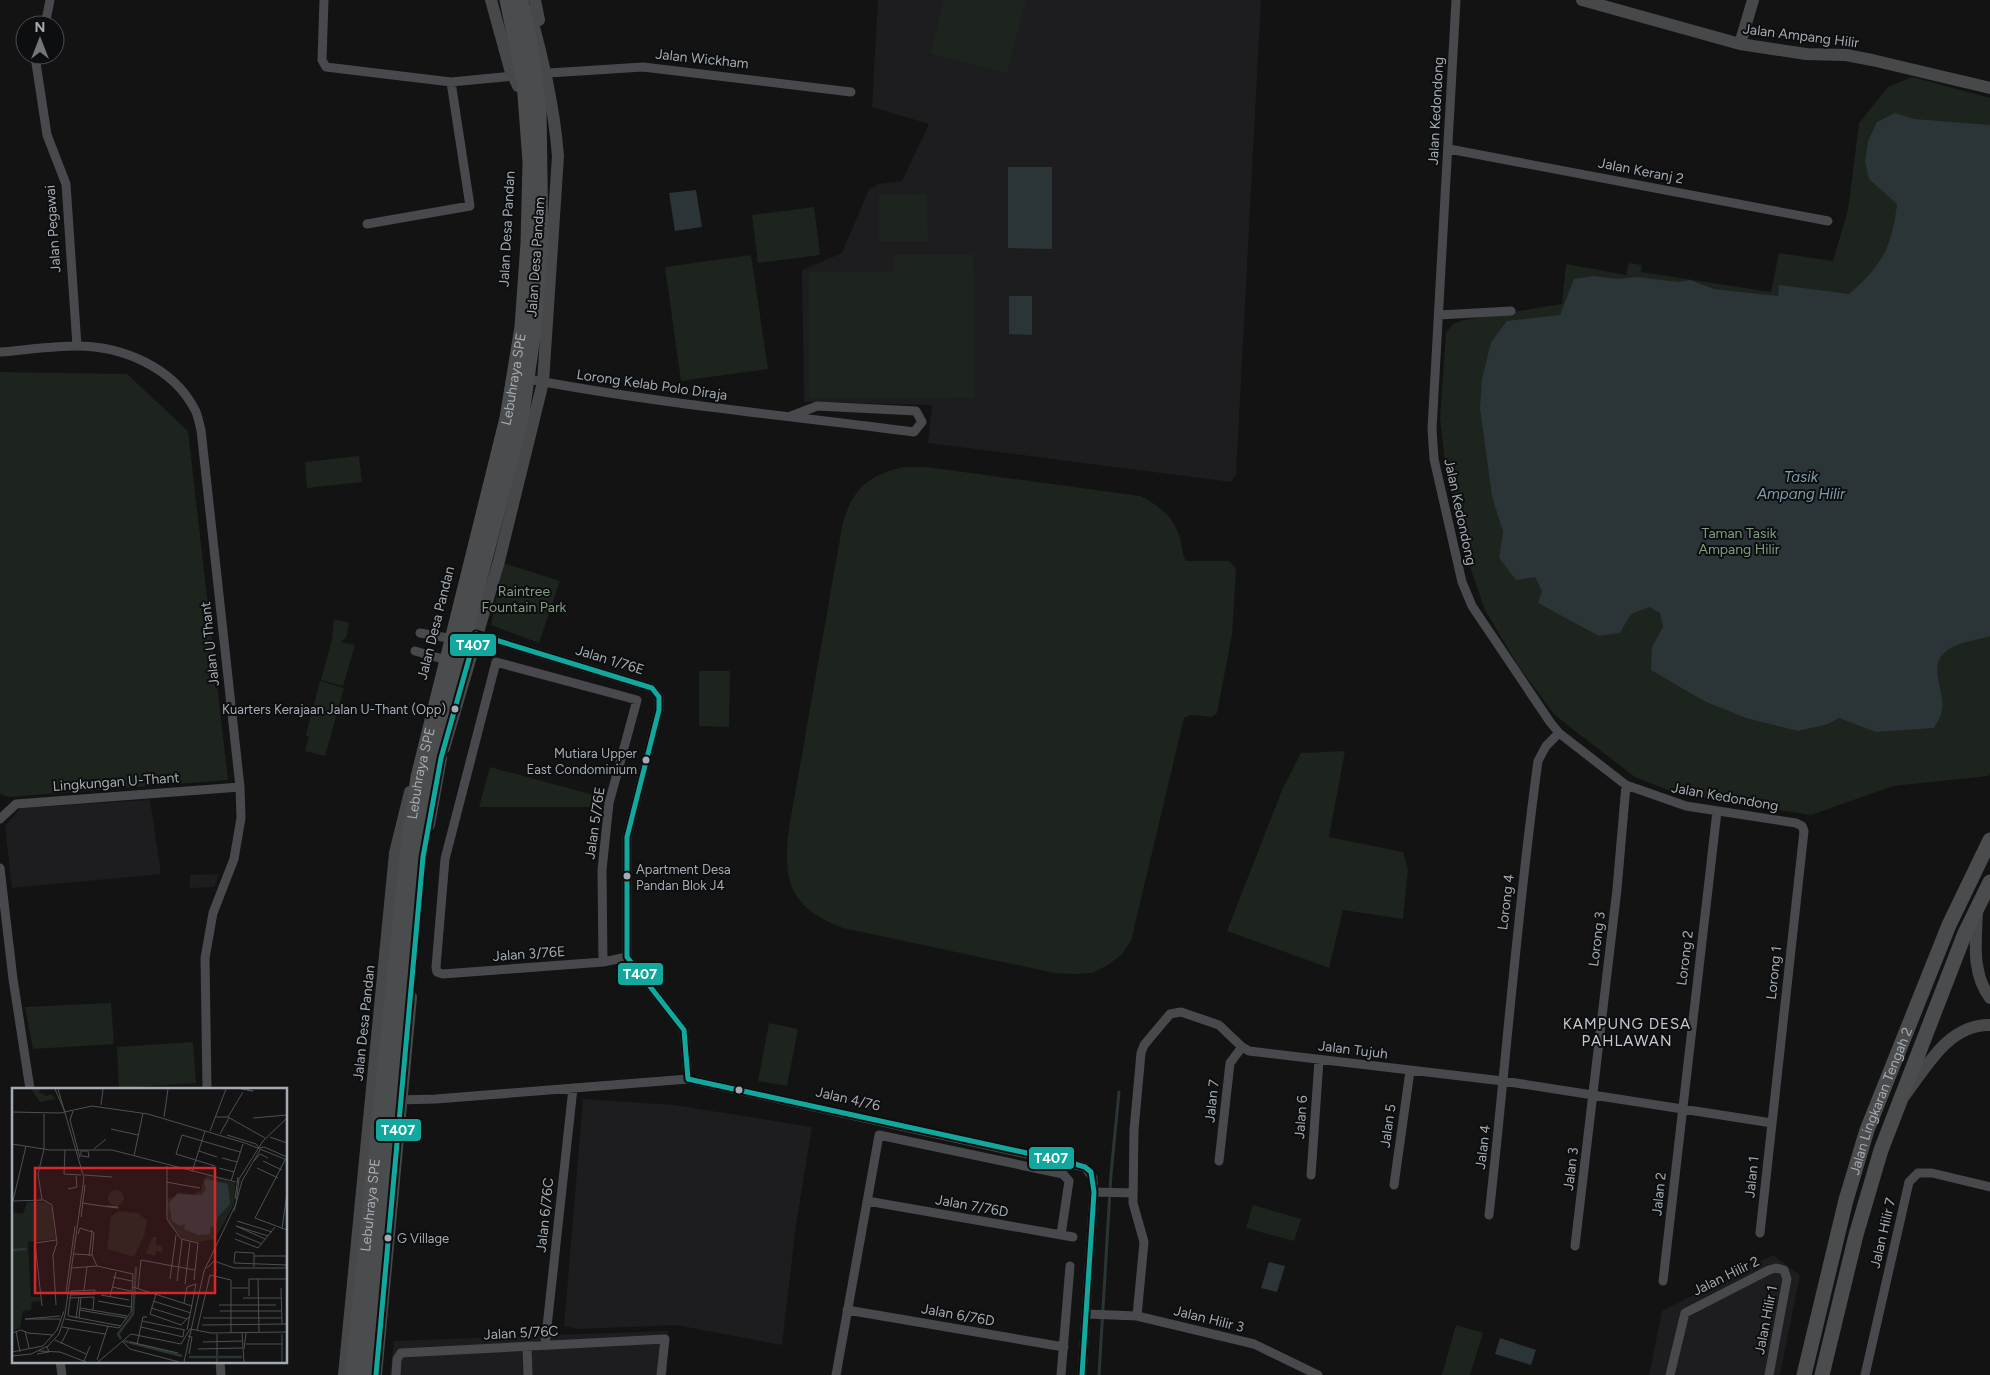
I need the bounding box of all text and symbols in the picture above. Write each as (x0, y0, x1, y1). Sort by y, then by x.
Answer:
north arrow (15, 15, 65, 65)
text: N (35, 19, 45, 36)
street label: Jalan Ampang Hilir (1742, 20, 1860, 52)
street label: Jalan Wickham (654, 46, 750, 72)
street label: Jalan Kedondong (1425, 56, 1447, 166)
street label: Jalan Keranj 2 (1597, 154, 1685, 188)
street label: Jalan Desa Pandan (495, 170, 519, 288)
street label: Jalan Pegawai (41, 185, 65, 273)
street label: Jalan Desa Pandam (523, 196, 549, 318)
street label: Lebuhraya SPE (497, 332, 529, 427)
street label: Lorong Kelab Polo Diraja (576, 366, 728, 404)
street label: Jalan Kedondong (1440, 457, 1480, 567)
water label: Tasik Ampang Hilir (1756, 468, 1846, 503)
park label: Taman Tasik Ampang Hilir (1698, 525, 1780, 558)
street label: Jalan Desa Pandan (414, 564, 458, 681)
park label: Raintree Fountain Park (482, 583, 567, 616)
street label: Jalan U Thant (197, 601, 223, 687)
line badge: T407 (449, 633, 497, 657)
text: T407 (456, 637, 490, 654)
street label: Jalan 1/76E (574, 642, 646, 678)
place label: Kuarters Kerajaan Jalan U-Thant (Opp) (222, 702, 446, 717)
marker: Kuarters Kerajaan Jalan U-Thant (Opp) (450, 704, 460, 714)
street label: Lebuhraya SPE (404, 725, 439, 820)
place label: Mutiara Upper East Condominium (526, 746, 638, 777)
marker: Mutiara Upper East Condominium (641, 755, 651, 765)
street label: Lingkungan U-Thant (52, 769, 180, 795)
street label: Jalan Kedondong (1670, 779, 1780, 815)
street label: Jalan 5/76E (581, 786, 609, 860)
place label: Apartment Desa Pandan Blok J4 (636, 862, 731, 893)
marker: Apartment Desa Pandan Blok J4 (622, 871, 632, 881)
street label: Lorong 4 (1494, 873, 1518, 931)
street label: Lorong 3 (1585, 910, 1609, 968)
street label: Lorong 2 (1673, 929, 1697, 987)
street label: Jalan 3/76E (492, 943, 566, 965)
street label: Lorong 1 (1763, 945, 1785, 1001)
line badge: T407 (617, 962, 664, 986)
street label: Jalan Desa Pandan (349, 964, 379, 1082)
text: T407 (623, 966, 657, 983)
district label: KAMPUNG DESA PAHLAWAN (1563, 1015, 1691, 1050)
street label: Jalan Lingkaran Tengah 2 (1846, 1025, 1916, 1177)
street label: Jalan Tujuh (1317, 1037, 1389, 1063)
street label: Jalan 7 (1201, 1078, 1223, 1123)
street label: Jalan 4/76 (814, 1083, 882, 1115)
unlabelled marker (734, 1085, 744, 1095)
inset map (12, 1088, 288, 1362)
street label: Jalan 6 (1291, 1095, 1311, 1139)
street label: Jalan 5 (1377, 1103, 1399, 1149)
line badge: T407 (375, 1118, 422, 1142)
text: T407 (381, 1122, 415, 1139)
street label: Jalan 4 (1472, 1124, 1494, 1170)
line badge: T407 (1028, 1146, 1075, 1170)
street label: Jalan 3 (1560, 1146, 1582, 1192)
text: T407 (1034, 1150, 1068, 1167)
street label: Jalan 1 (1741, 1155, 1763, 1199)
street label: Lebuhraya SPE (357, 1158, 383, 1252)
street label: Jalan 2 (1648, 1171, 1670, 1217)
street label: Jalan 6/76C (533, 1177, 557, 1253)
street label: Jalan 7/76D (934, 1191, 1010, 1221)
street label: Jalan Hilir 7 (1867, 1196, 1899, 1270)
place label: G Village (397, 1231, 449, 1246)
marker: G Village (383, 1233, 393, 1243)
street label: Jalan Hilir 2 (1690, 1253, 1762, 1299)
street label: Jalan Hilir 1 (1751, 1284, 1781, 1356)
street label: Jalan 6/76D (920, 1300, 996, 1330)
street label: Jalan Hilir 3 (1172, 1302, 1246, 1336)
street label: Jalan 5/76C (483, 1323, 559, 1343)

